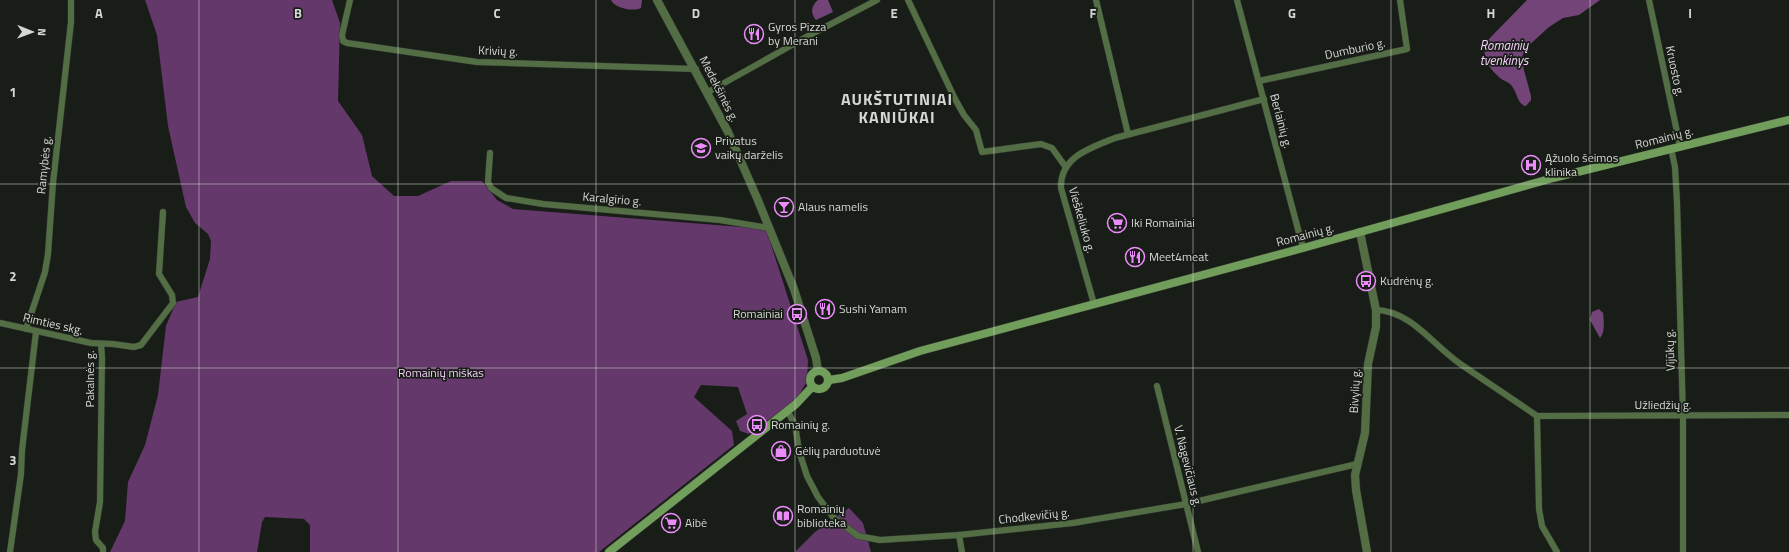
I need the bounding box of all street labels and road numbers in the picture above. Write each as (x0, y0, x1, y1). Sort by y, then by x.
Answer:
street label: Dumburio g. (1323, 33, 1387, 64)
street label: Krivių g. (478, 40, 518, 61)
street label: Kruosto g. (1661, 44, 1690, 98)
street label: Medekšinės g. (695, 52, 744, 125)
street label: Berlainių g. (1265, 91, 1298, 150)
street label: Romainių g. (1633, 121, 1695, 154)
street label: Ramybės g. (31, 135, 56, 195)
street label: Vieškeliuko g. (1064, 185, 1101, 255)
street label: Karalgirio g. (582, 186, 642, 211)
street label: Romainių g. (1274, 218, 1336, 251)
street label: Rimties skg. (21, 307, 85, 340)
street label: Vijūkų g. (1659, 329, 1680, 371)
street label: Pakalnės g. (80, 350, 99, 408)
street label: Bivylių g. (1344, 368, 1365, 414)
street label: Užliedžių g. (1635, 395, 1691, 414)
street label: V. Nagevičiaus g. (1169, 423, 1208, 509)
street label: Chodkevičių g. (998, 502, 1070, 529)

